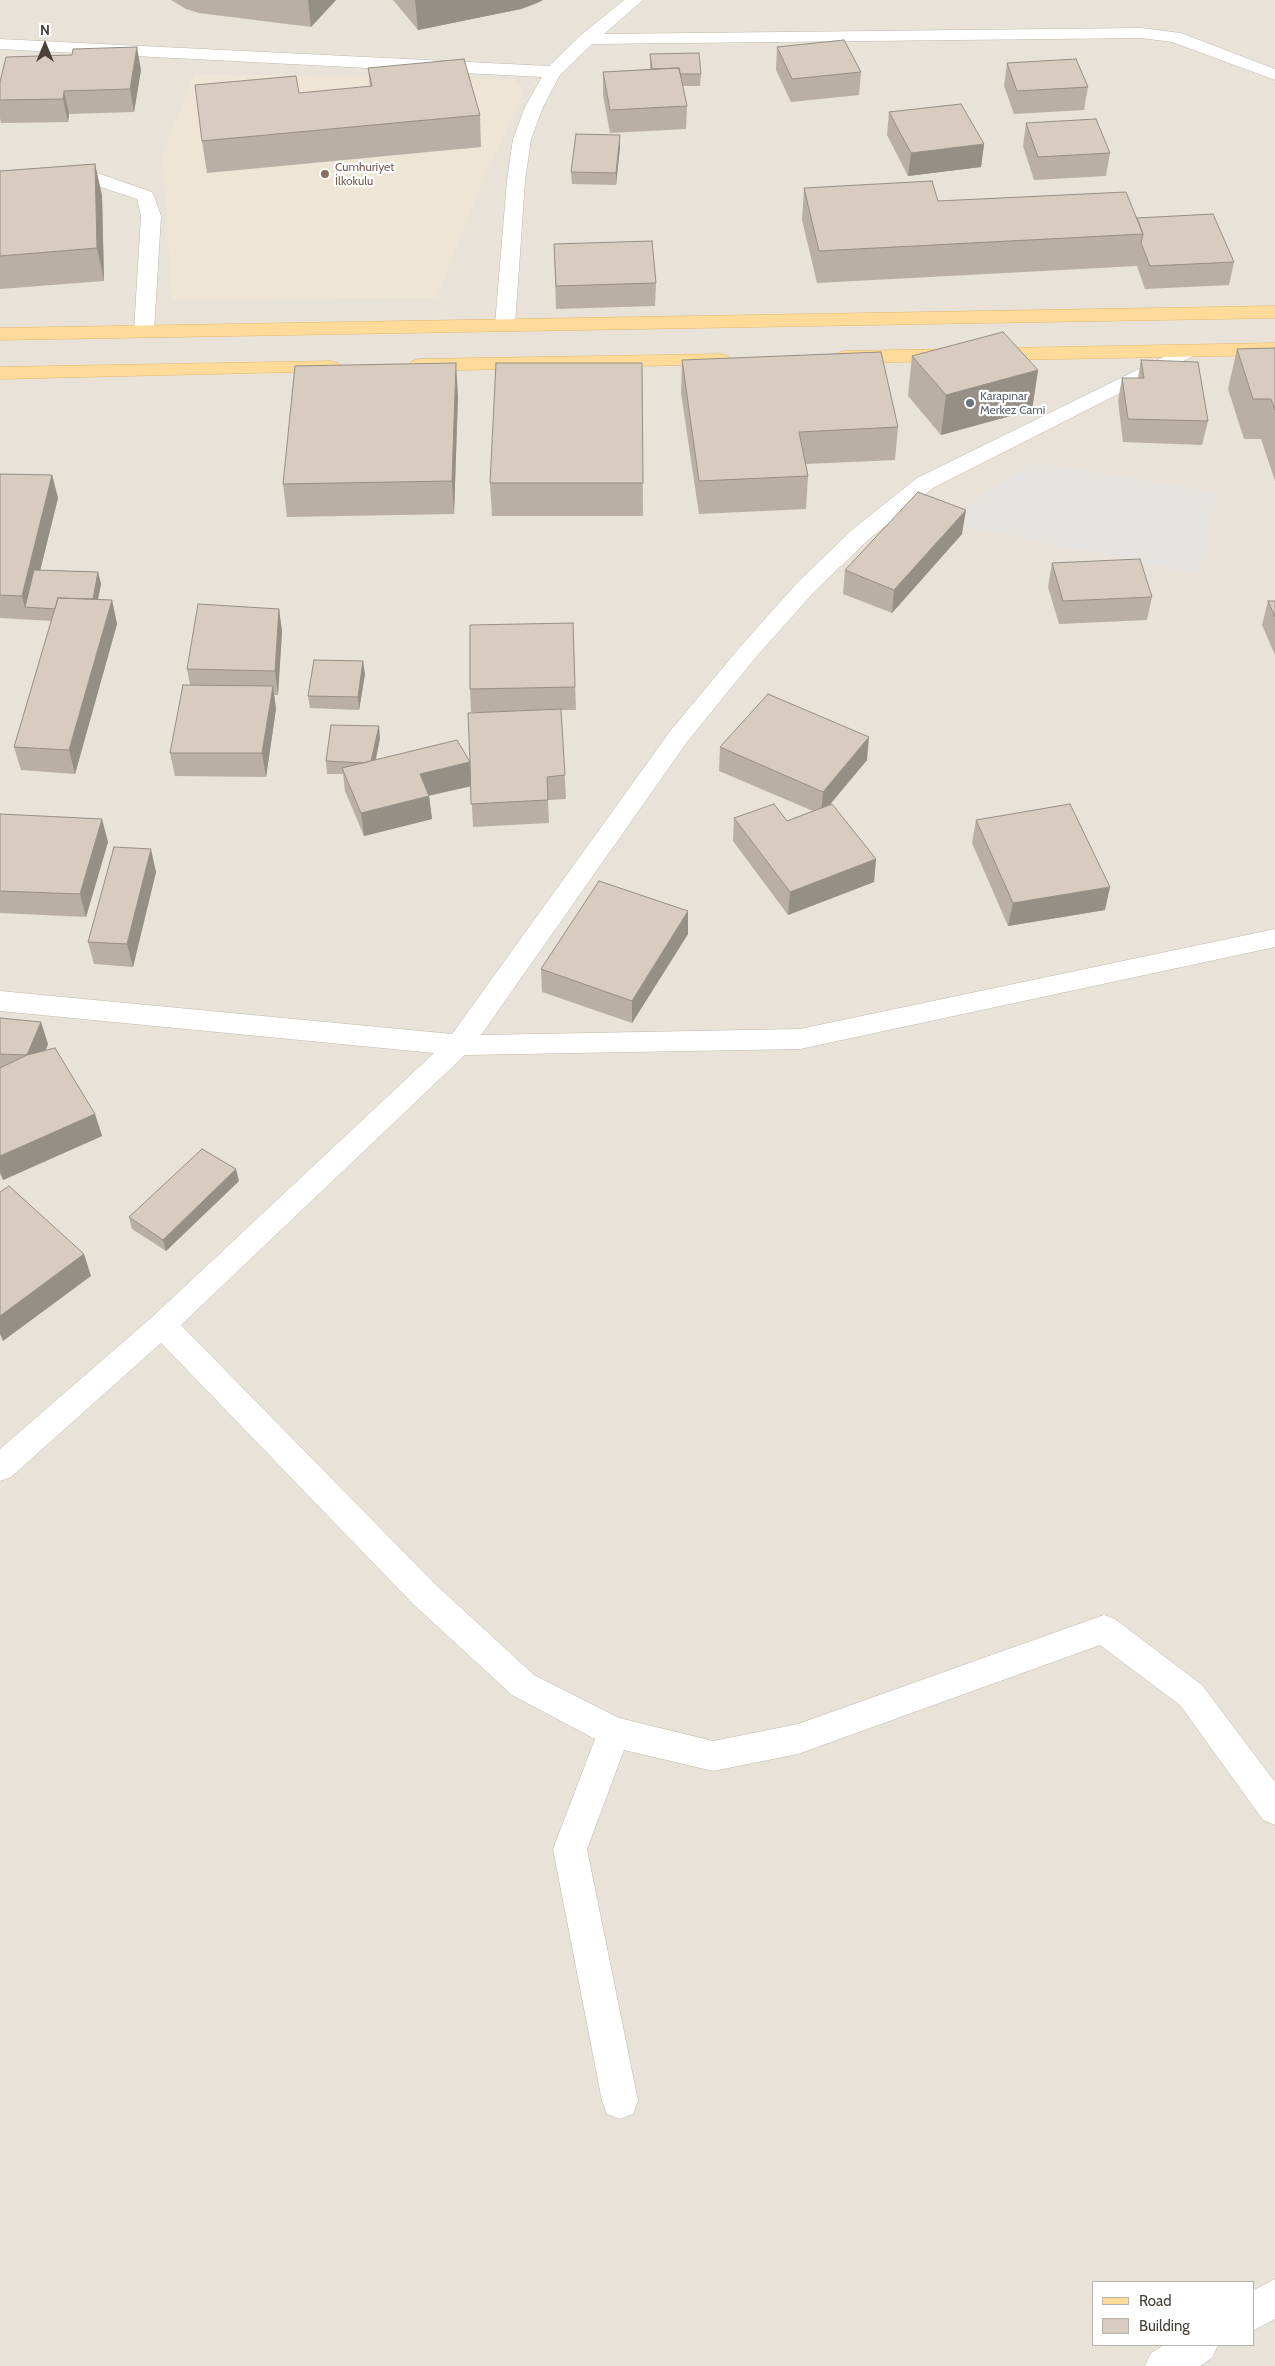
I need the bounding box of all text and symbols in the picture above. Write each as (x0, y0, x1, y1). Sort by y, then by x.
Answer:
north arrow (20, 20, 70, 70)
text: N (40, 21, 50, 39)
place label: Cumhuriyet İlkokulu (335, 160, 394, 188)
marker: Cumhuriyet İlkokulu (319, 168, 331, 180)
place label: Karapınar Merkez Cami (980, 389, 1045, 417)
marker: Karapınar Merkez Cami (964, 397, 976, 409)
legend (1092, 2281, 1255, 2346)
text: Road (1139, 2292, 1172, 2310)
text: Building (1139, 2317, 1190, 2335)

